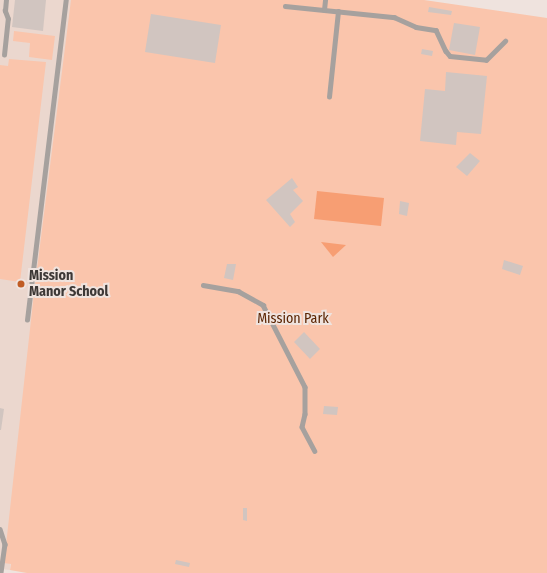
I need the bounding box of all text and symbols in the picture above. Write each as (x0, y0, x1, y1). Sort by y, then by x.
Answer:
place label: Mission Manor School (29, 268, 108, 300)
marker: Mission Manor School (16, 279, 26, 289)
park label: Mission Park (257, 311, 329, 327)

